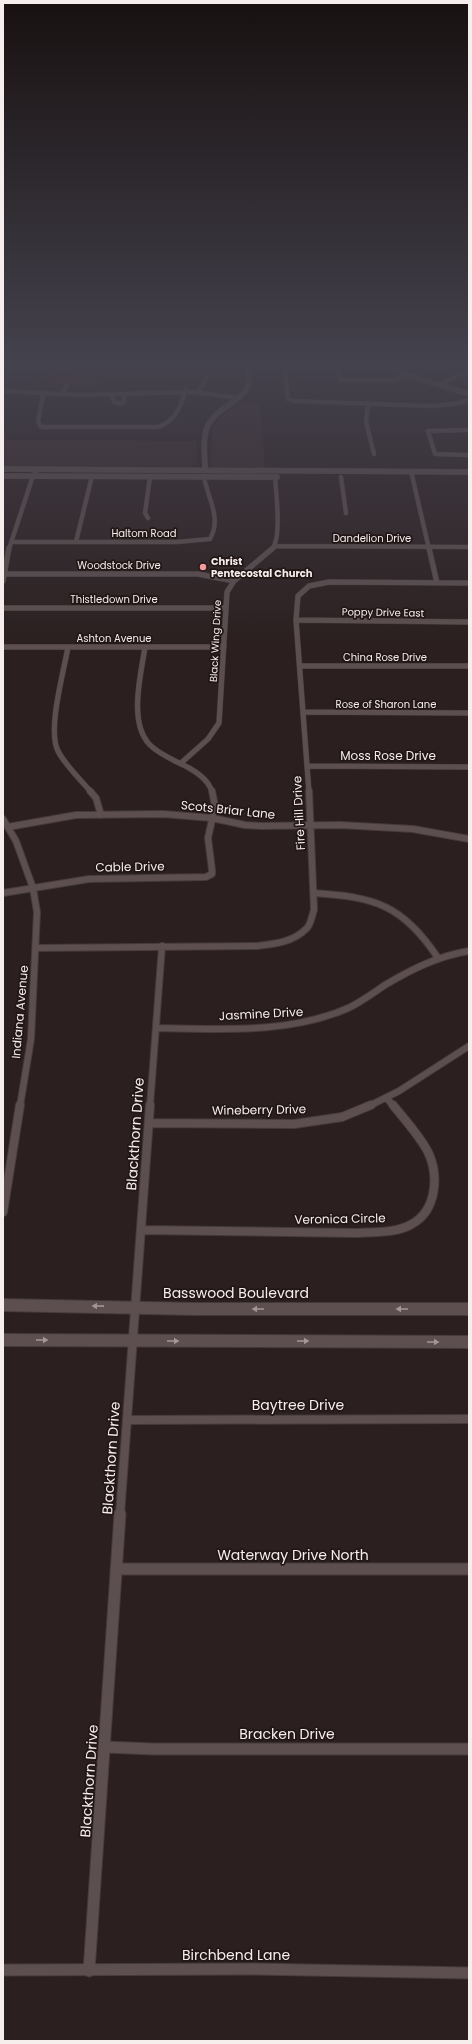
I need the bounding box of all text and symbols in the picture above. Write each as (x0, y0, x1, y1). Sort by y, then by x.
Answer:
street label: Haltom Road (111, 526, 177, 541)
street label: Dandelion Drive (333, 531, 411, 546)
place label: Christ Pentecostal Church (211, 554, 313, 581)
street label: Woodstock Drive (77, 558, 161, 573)
marker: Christ Pentecostal Church (198, 562, 208, 572)
street label: Thistledown Drive (70, 592, 158, 607)
street label: Black Wing Drive (206, 600, 225, 683)
street label: Poppy Drive East (342, 604, 425, 621)
street label: Ashton Avenue (76, 631, 152, 646)
street label: China Rose Drive (343, 650, 427, 665)
street label: Rose of Sharon Lane (336, 697, 436, 712)
street label: Moss Rose Drive (340, 747, 436, 764)
street label: Fire Hill Drive (288, 775, 309, 851)
street label: Scots Briar Lane (180, 796, 276, 823)
street label: Cable Drive (95, 857, 165, 876)
street label: Indiana Avenue (7, 964, 32, 1059)
street label: Jasmine Drive (218, 1003, 304, 1024)
street label: Blackthorn Drive (121, 1077, 149, 1191)
street label: Wineberry Drive (212, 1100, 306, 1119)
street label: Veronica Circle (294, 1209, 386, 1228)
street label: Basswood Boulevard (163, 1283, 309, 1303)
one-way arrow (92, 1303, 104, 1310)
one-way arrow (251, 1306, 264, 1312)
one-way arrow (395, 1306, 408, 1312)
one-way arrow (36, 1337, 49, 1343)
one-way arrow (167, 1338, 180, 1344)
one-way arrow (297, 1338, 309, 1345)
one-way arrow (427, 1339, 440, 1345)
street label: Baytree Drive (252, 1395, 345, 1415)
street label: Blackthorn Drive (97, 1401, 125, 1515)
street label: Waterway Drive North (217, 1545, 369, 1565)
street label: Blackthorn Drive (75, 1724, 103, 1838)
street label: Bracken Drive (239, 1724, 335, 1744)
street label: Birchbend Lane (182, 1945, 290, 1965)

